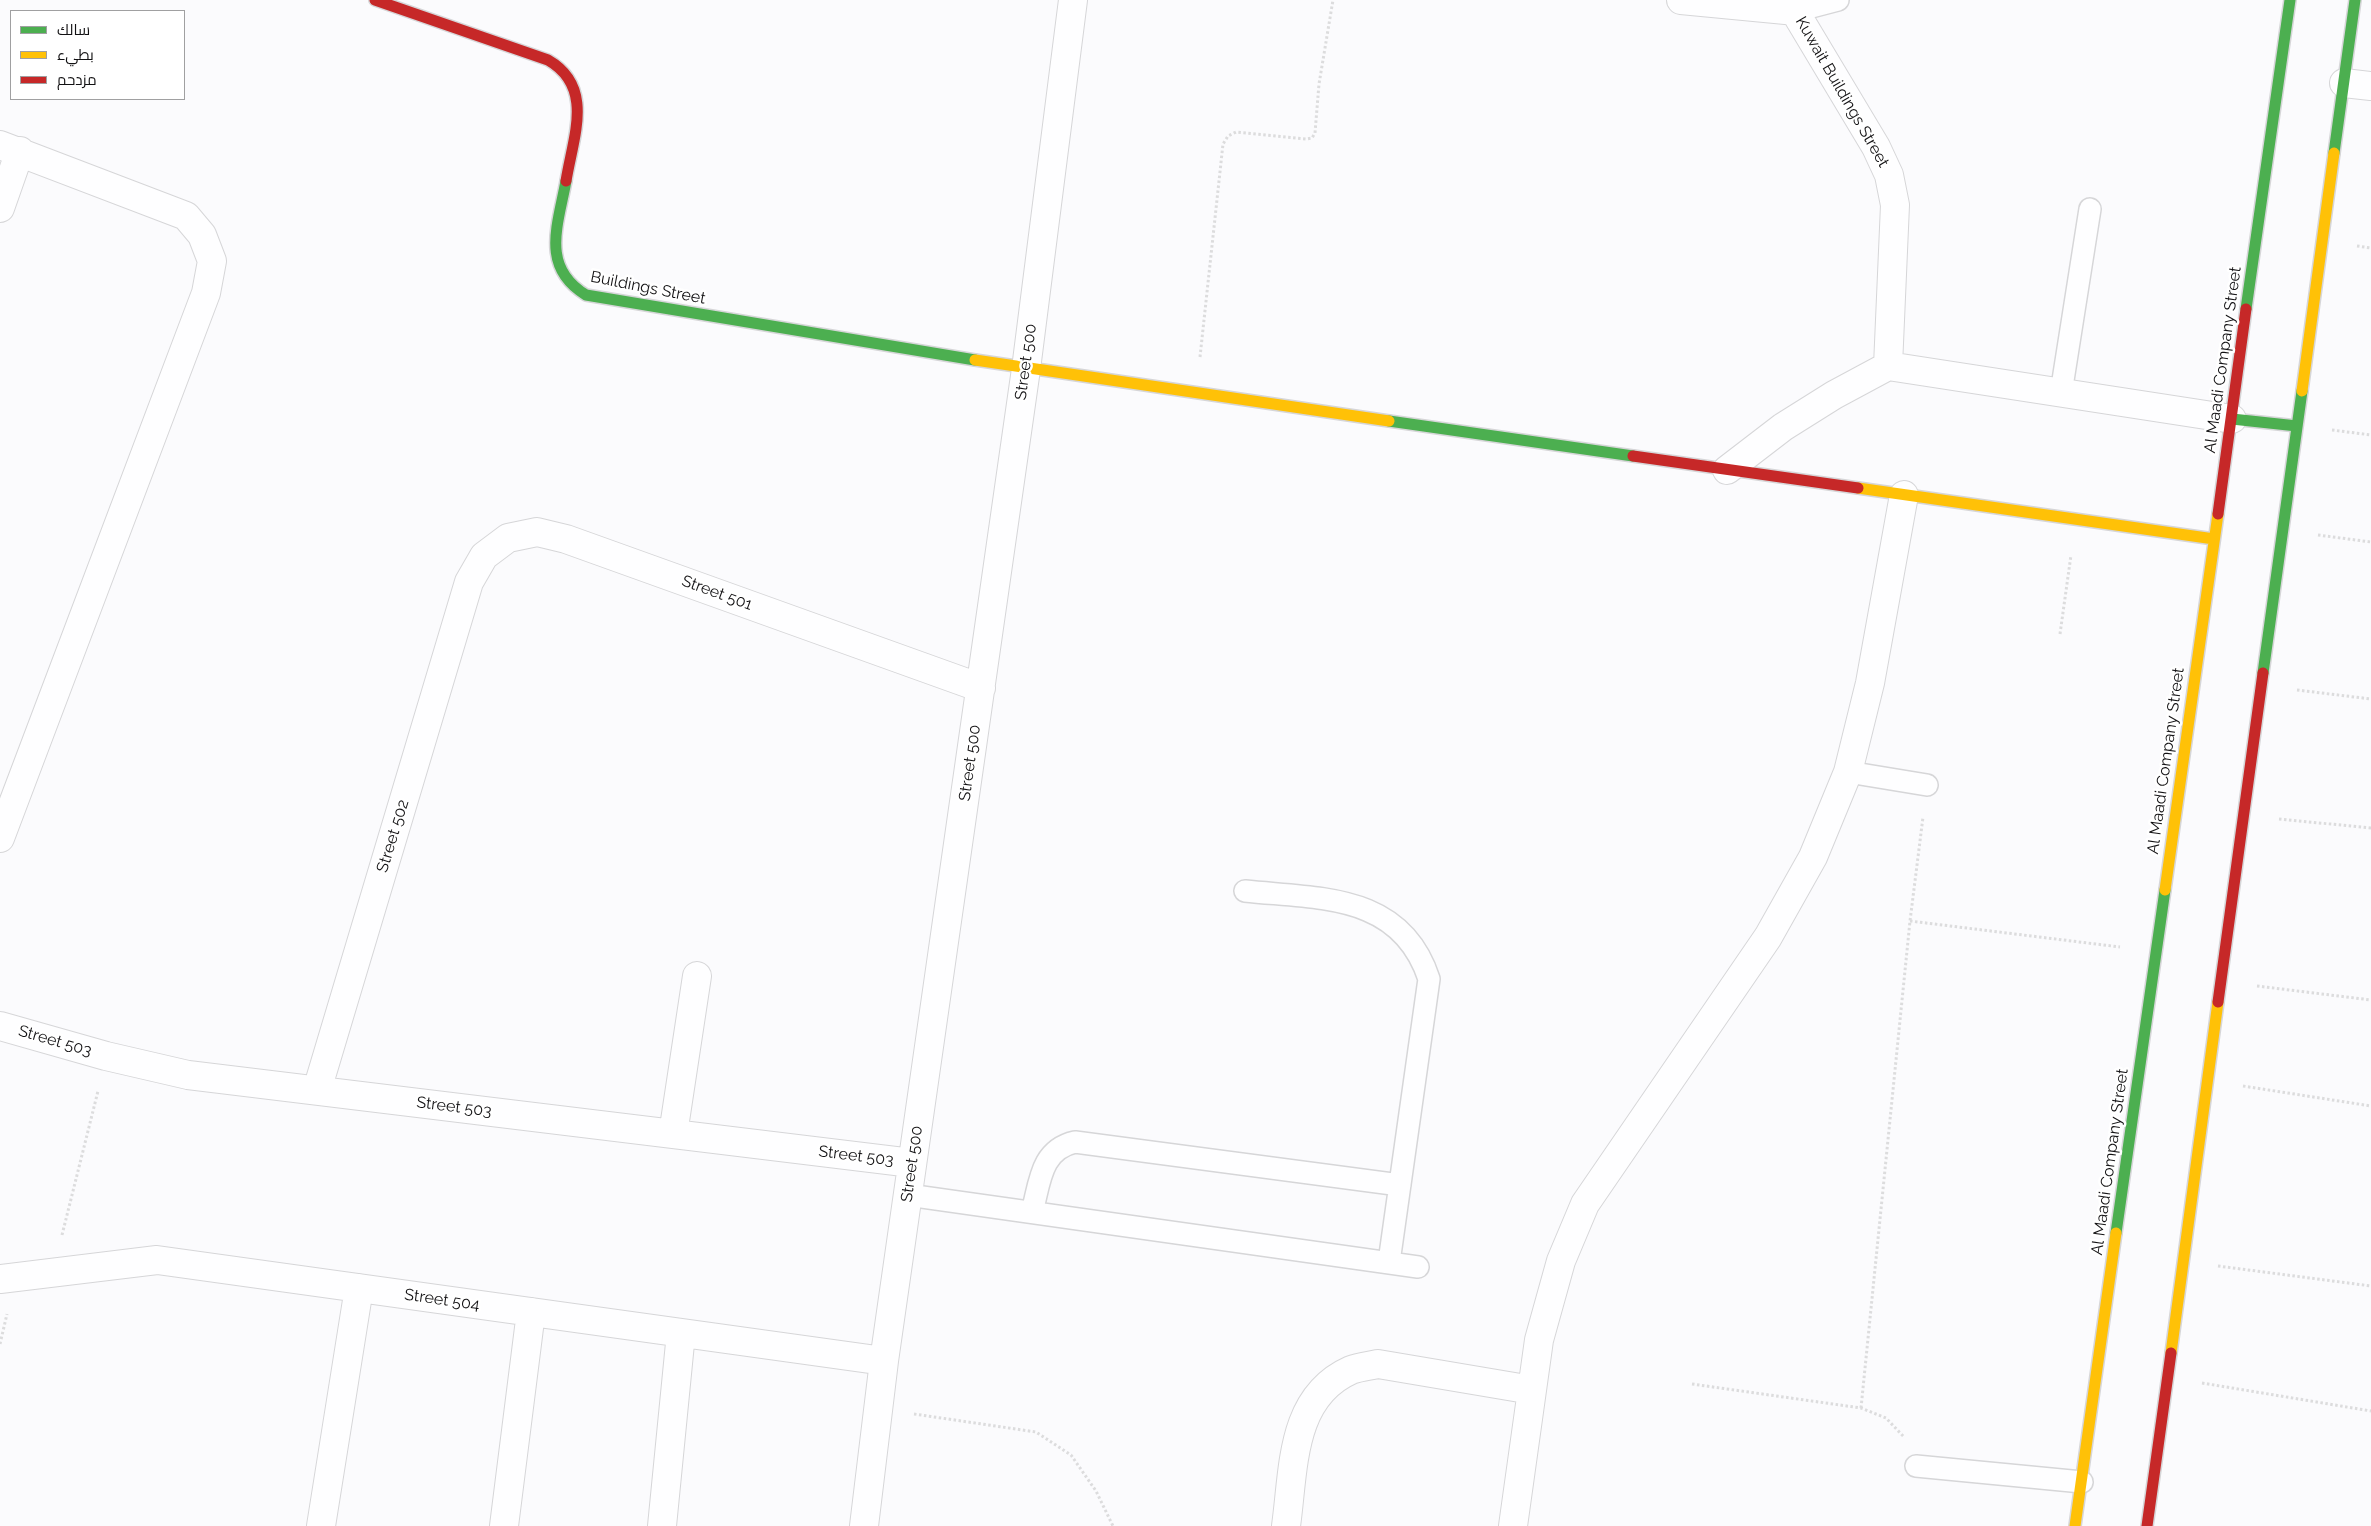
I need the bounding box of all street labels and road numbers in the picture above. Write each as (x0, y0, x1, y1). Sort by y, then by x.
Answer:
street label: Kuwait Buildings Street (1791, 13, 1893, 171)
street label: Al Maadi Company Street (2200, 265, 2246, 455)
street label: Buildings Street (589, 267, 707, 309)
street label: Street 500 (1011, 323, 1041, 401)
street label: Street 501 (679, 571, 755, 615)
street label: Al Maadi Company Street (2143, 666, 2189, 856)
street label: Street 500 (955, 724, 985, 802)
street label: Street 502 (373, 797, 413, 875)
street label: Street 503 (16, 1021, 94, 1061)
street label: Al Maadi Company Street (2087, 1067, 2133, 1257)
street label: Street 503 (415, 1093, 493, 1121)
street label: Street 500 (897, 1125, 927, 1203)
street label: Street 503 (817, 1142, 895, 1170)
street label: Street 504 (403, 1285, 481, 1315)

